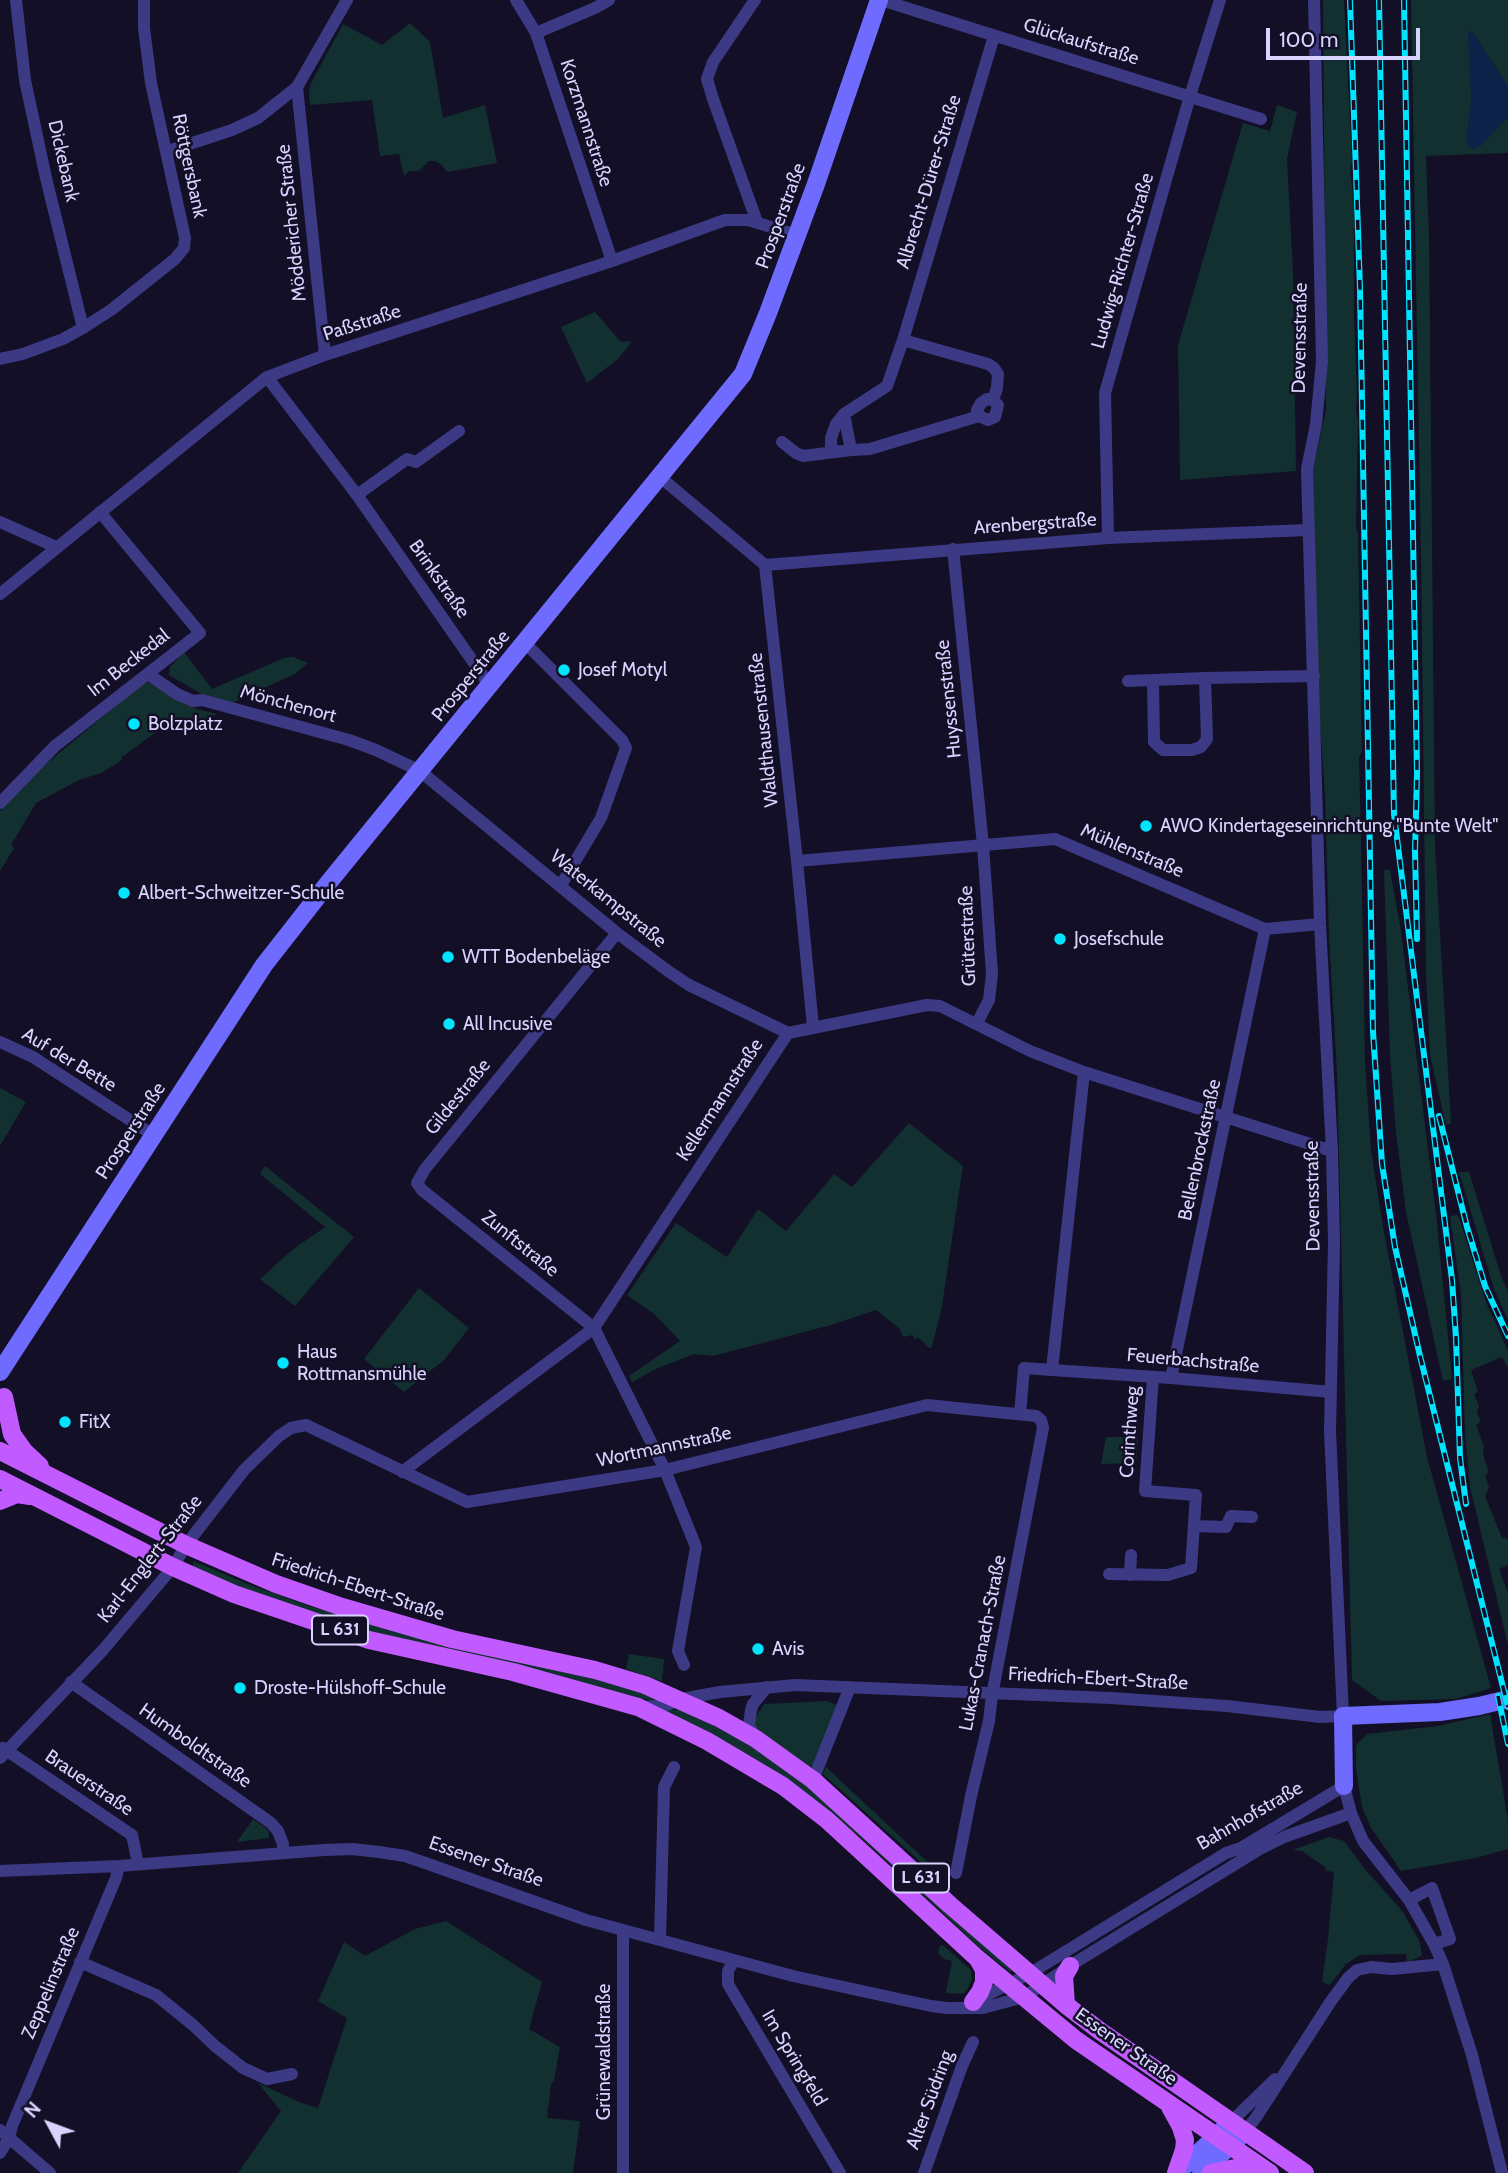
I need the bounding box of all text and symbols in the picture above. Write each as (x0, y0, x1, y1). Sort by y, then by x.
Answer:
street label: Glückaufstraße (1021, 14, 1141, 70)
scale bar (1270, 14, 1424, 58)
text: 100 m (1279, 27, 1338, 52)
street label: Korzmannstraße (555, 57, 617, 189)
street label: Albrecht-Dürer-Straße (892, 92, 966, 272)
street label: Röttgersbank (167, 112, 211, 220)
street label: Dickebank (43, 118, 83, 204)
street label: Möddericher Straße (272, 143, 312, 303)
street label: Prosperstraße (751, 160, 811, 272)
street label: Ludwig-Richter-Straße (1087, 171, 1159, 351)
street label: Devensstraße (1288, 283, 1312, 393)
street label: Paßstraße (320, 300, 404, 346)
street label: Arenbergstraße (973, 508, 1097, 540)
street label: Brinkstraße (404, 535, 474, 623)
street label: Im Beckedal (84, 624, 174, 702)
street label: Prosperstraße (427, 626, 515, 726)
street label: Huyssenstraße (931, 639, 967, 759)
street label: Waldthausenstraße (745, 652, 783, 808)
place label: Josef Motyl (578, 659, 667, 681)
marker: Josef Motyl (556, 662, 572, 678)
street label: Mönchenort (238, 680, 338, 728)
place label: Bolzplatz (148, 713, 223, 735)
marker: Bolzplatz (126, 716, 142, 732)
place label: AWO Kindertageseinrichtung "Bunte Welt" (1160, 815, 1498, 837)
marker: AWO Kindertageseinrichtung "Bunte Welt" (1138, 818, 1154, 834)
street label: Mühlenstraße (1077, 819, 1187, 883)
street label: Waterkampstraße (545, 845, 671, 953)
place label: Albert-Schweitzer-Schule (138, 882, 344, 904)
marker: Albert-Schweitzer-Schule (116, 885, 132, 901)
street label: Grüterstraße (955, 885, 981, 987)
place label: Josefschule (1074, 928, 1164, 950)
marker: Josefschule (1052, 931, 1068, 947)
place label: WTT Bodenbeläge (462, 946, 610, 968)
marker: WTT Bodenbeläge (440, 949, 456, 965)
place label: All Incusive (463, 1013, 552, 1035)
marker: All Incusive (441, 1016, 457, 1032)
street label: Auf der Bette (18, 1023, 120, 1097)
street label: Kellermannstraße (672, 1035, 768, 1165)
street label: Gildestraße (420, 1054, 496, 1140)
street label: Bellenbrockstraße (1174, 1077, 1226, 1223)
street label: Prosperstraße (91, 1078, 171, 1184)
street label: Devensstraße (1301, 1141, 1325, 1251)
street label: Zunftstraße (477, 1206, 563, 1282)
place label: Haus Rottmansmühle (297, 1341, 427, 1385)
street label: Feuerbachstraße (1126, 1344, 1260, 1378)
marker: Haus Rottmansmühle (275, 1355, 291, 1371)
street label: Corinthweg (1115, 1385, 1145, 1479)
place label: FitX (79, 1411, 111, 1433)
marker: FitX (57, 1414, 73, 1430)
street label: Wortmannstraße (595, 1422, 733, 1472)
street label: Karl-Englert-Straße (93, 1491, 207, 1627)
street label: Friedrich-Ebert-Straße (269, 1548, 447, 1626)
street label: Lukas-Cranach-Straße (955, 1553, 1011, 1733)
road number: L 631 (312, 1616, 368, 1644)
place label: Avis (772, 1638, 804, 1660)
marker: Avis (750, 1641, 766, 1657)
street label: Friedrich-Ebert-Straße (1007, 1663, 1189, 1695)
place label: Droste-Hülshoff-Schule (254, 1677, 446, 1699)
marker: Droste-Hülshoff-Schule (232, 1680, 248, 1696)
street label: Humboldtstraße (134, 1699, 256, 1793)
street label: Brauerstraße (40, 1745, 138, 1821)
street label: Bahnhofstraße (1193, 1777, 1307, 1855)
street label: Essener Straße (426, 1832, 546, 1892)
road number: L 631 (893, 1864, 949, 1892)
street label: Zeppelinstraße (17, 1924, 85, 2042)
street label: Grünewaldstraße (593, 1984, 615, 2120)
street label: Essener Straße (1071, 2003, 1181, 2091)
street label: Im Springfeld (756, 2006, 832, 2110)
street label: Alter Südring (902, 2047, 958, 2153)
north arrow (14, 2089, 84, 2159)
text: N (20, 2097, 46, 2123)

